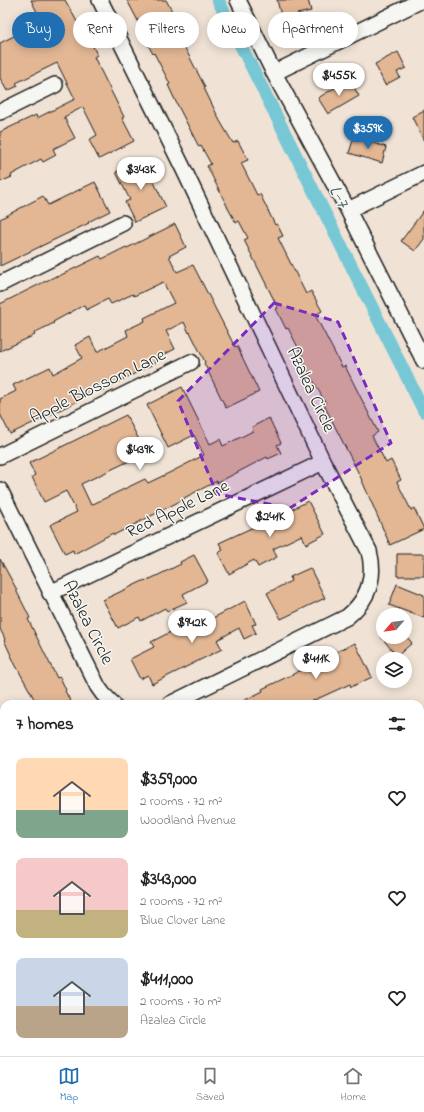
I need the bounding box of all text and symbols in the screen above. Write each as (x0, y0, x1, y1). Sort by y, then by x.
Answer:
chip: Buy (12, 12, 65, 48)
chip: Rent (73, 12, 127, 48)
chip: Filters (135, 12, 199, 48)
chip: New (207, 12, 260, 48)
chip: Apartment (268, 12, 358, 48)
pin: $455K (311, 63, 367, 97)
text: $455K (322, 66, 356, 85)
pin: $359K (340, 116, 396, 150)
text: $359K (353, 119, 383, 138)
pin: $343K (113, 157, 169, 191)
text: $343K (126, 160, 156, 179)
water label: L-7 (321, 181, 356, 214)
street label: Apple Blossom Lane (26, 342, 171, 431)
street label: Azalea Circle (279, 343, 341, 438)
pin: $439K (112, 437, 168, 471)
text: $439K (126, 440, 154, 459)
street label: Red Apple Lane (122, 473, 235, 546)
pin: $241K (242, 504, 298, 538)
text: $241K (255, 507, 285, 526)
street label: Azalea Circle (55, 576, 120, 670)
north arrow (376, 608, 412, 644)
map controls (376, 608, 412, 688)
pin: $942K (164, 610, 220, 644)
text: $942K (177, 613, 207, 632)
pin: $411K (288, 646, 344, 680)
text: $411K (302, 649, 330, 668)
button: layers (376, 652, 412, 688)
text: 7 homes (16, 712, 74, 737)
icon: filters (386, 713, 408, 735)
text: $359,000 (140, 767, 197, 792)
icon: home (48, 774, 96, 822)
icon: heart (386, 787, 408, 809)
text: 2 rooms · 72 m² (140, 792, 222, 811)
text: Woodland Avenue (140, 811, 236, 830)
text: $343,000 (140, 867, 196, 892)
icon: home (48, 874, 96, 922)
icon: heart (386, 887, 408, 909)
text: 2 rooms · 72 m² (140, 892, 222, 911)
text: Blue Clover Lane (140, 911, 225, 930)
text: $411,000 (140, 967, 193, 992)
icon: home (48, 974, 96, 1022)
icon: heart (386, 987, 408, 1009)
text: 2 rooms · 70 m² (140, 992, 221, 1011)
text: Azalea Circle (140, 1011, 206, 1030)
tab: Map (58, 1065, 80, 1105)
tab: Saved (196, 1065, 225, 1105)
tab: Home (340, 1065, 366, 1105)

